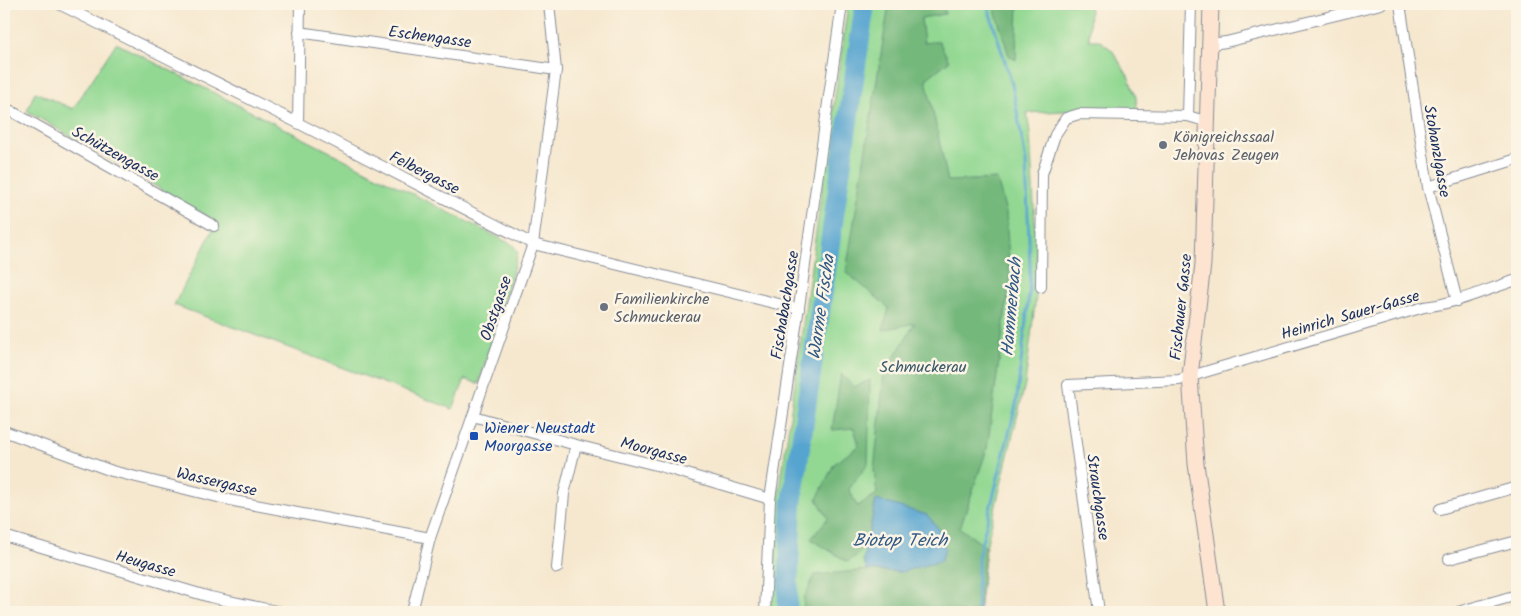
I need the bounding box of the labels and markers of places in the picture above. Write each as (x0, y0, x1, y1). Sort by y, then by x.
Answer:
place label: Königreichssaal Jehovas Zeugen (1173, 125, 1279, 168)
marker: Königreichssaal Jehovas Zeugen (1157, 139, 1169, 151)
place label: Familienkirche Schmuckerau (614, 287, 709, 330)
marker: Familienkirche Schmuckerau (598, 301, 610, 313)
place label: Wiener Neustadt Moorgasse (484, 416, 596, 459)
marker: Wiener Neustadt Moorgasse (468, 430, 480, 442)

